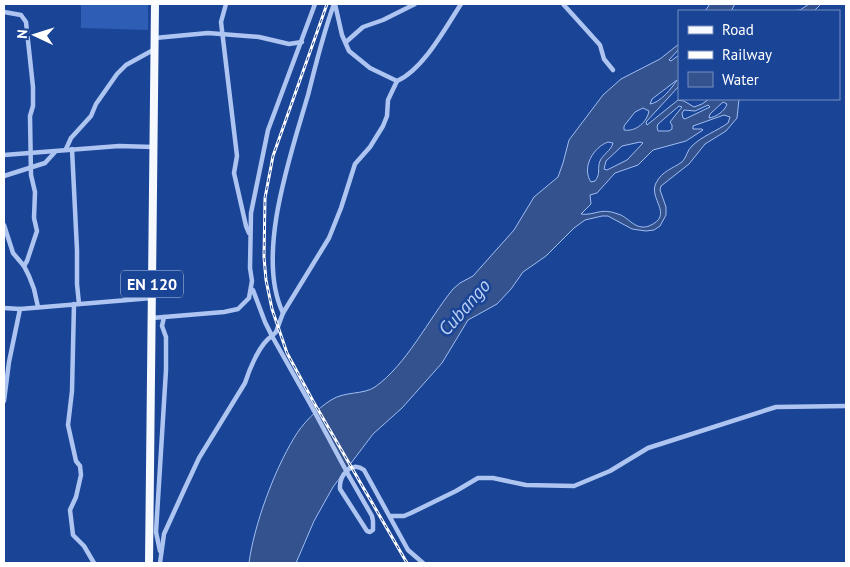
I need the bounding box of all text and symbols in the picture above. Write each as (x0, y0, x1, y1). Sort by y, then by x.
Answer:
north arrow (10, 10, 60, 60)
legend (678, 10, 840, 100)
text: Road (722, 20, 754, 39)
text: N (13, 29, 31, 39)
text: Railway (722, 45, 772, 64)
text: Water (722, 70, 759, 89)
road number: EN 120 (121, 270, 183, 298)
water label: Cubango (433, 274, 495, 340)

